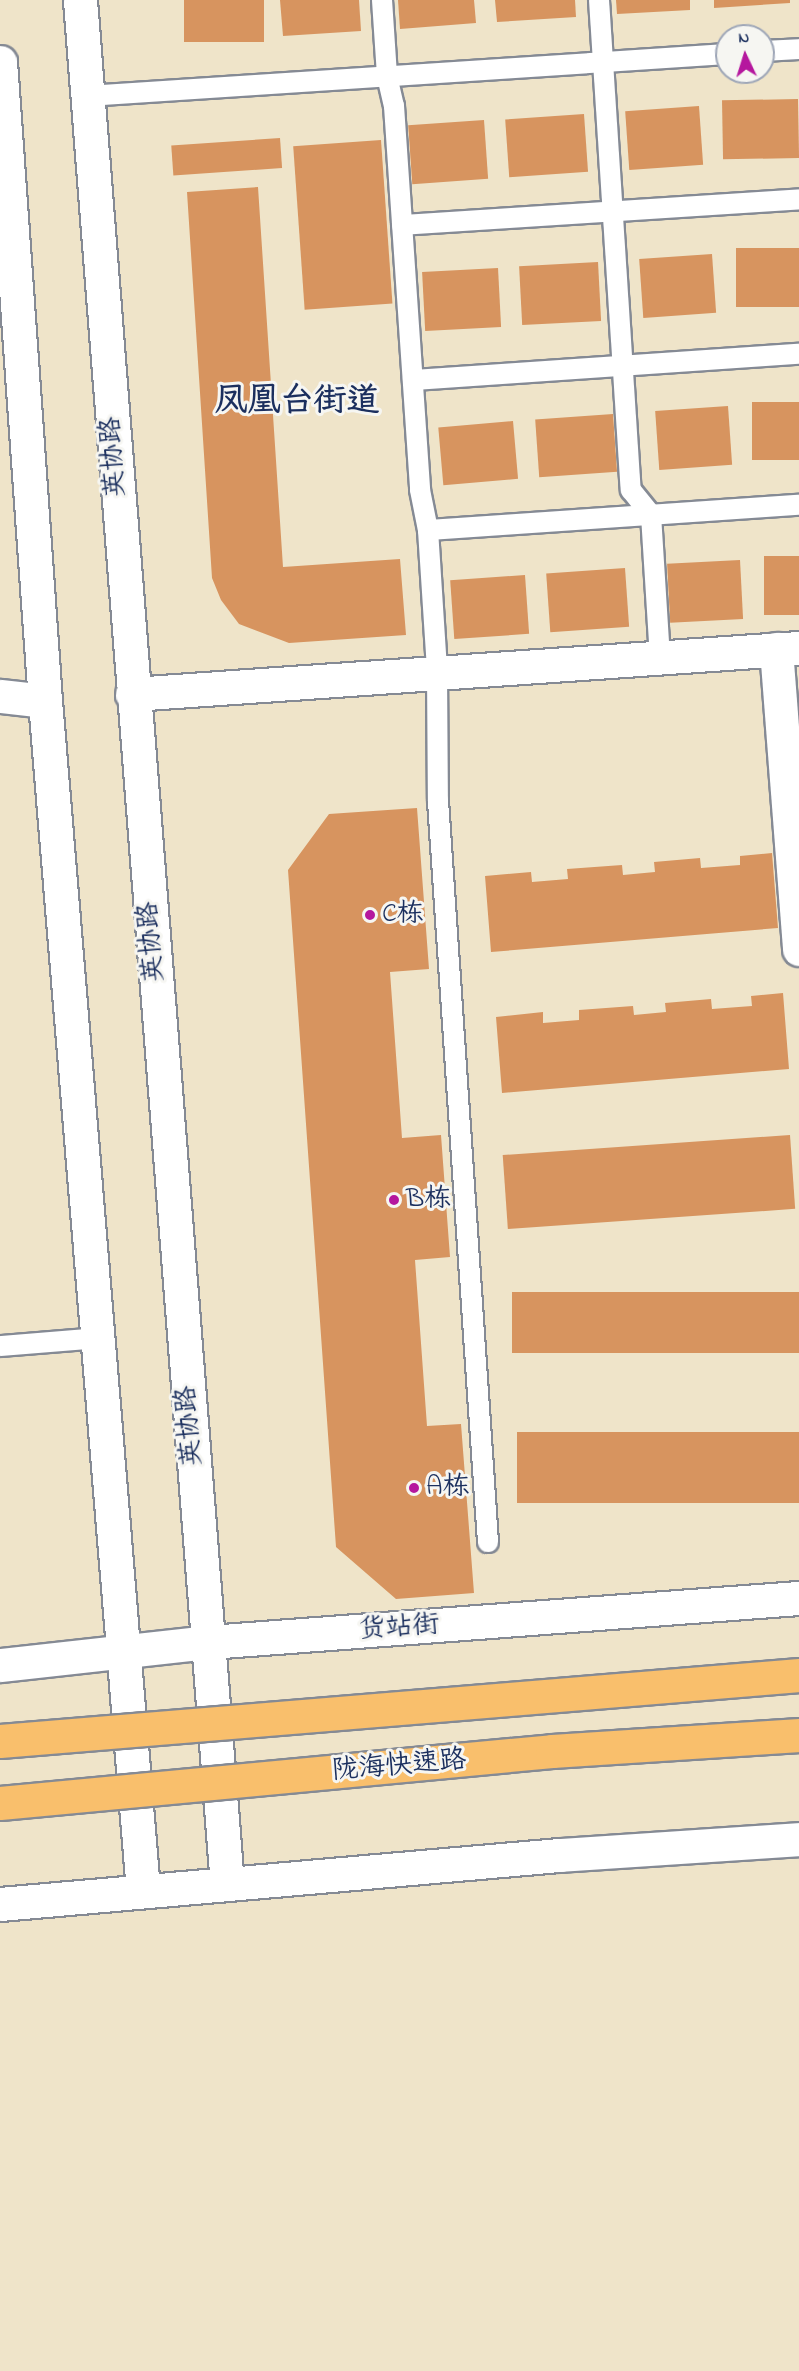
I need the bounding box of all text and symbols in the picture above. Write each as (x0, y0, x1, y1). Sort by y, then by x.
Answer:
north arrow (715, 24, 775, 84)
text: N (738, 26, 750, 50)
district label: 凤凰台街道 (215, 383, 379, 423)
street label: 英协路 (95, 415, 133, 499)
place label: C栋 (382, 899, 424, 931)
street label: 英协路 (132, 900, 172, 984)
marker: C栋 (363, 908, 377, 922)
place label: B栋 (406, 1184, 451, 1216)
marker: B栋 (387, 1193, 401, 1207)
street label: 英协路 (170, 1384, 210, 1468)
place label: A栋 (426, 1472, 470, 1504)
marker: A栋 (407, 1481, 421, 1495)
street label: 货站街 (357, 1609, 441, 1647)
street label: 陇海快速路 (330, 1744, 468, 1788)

